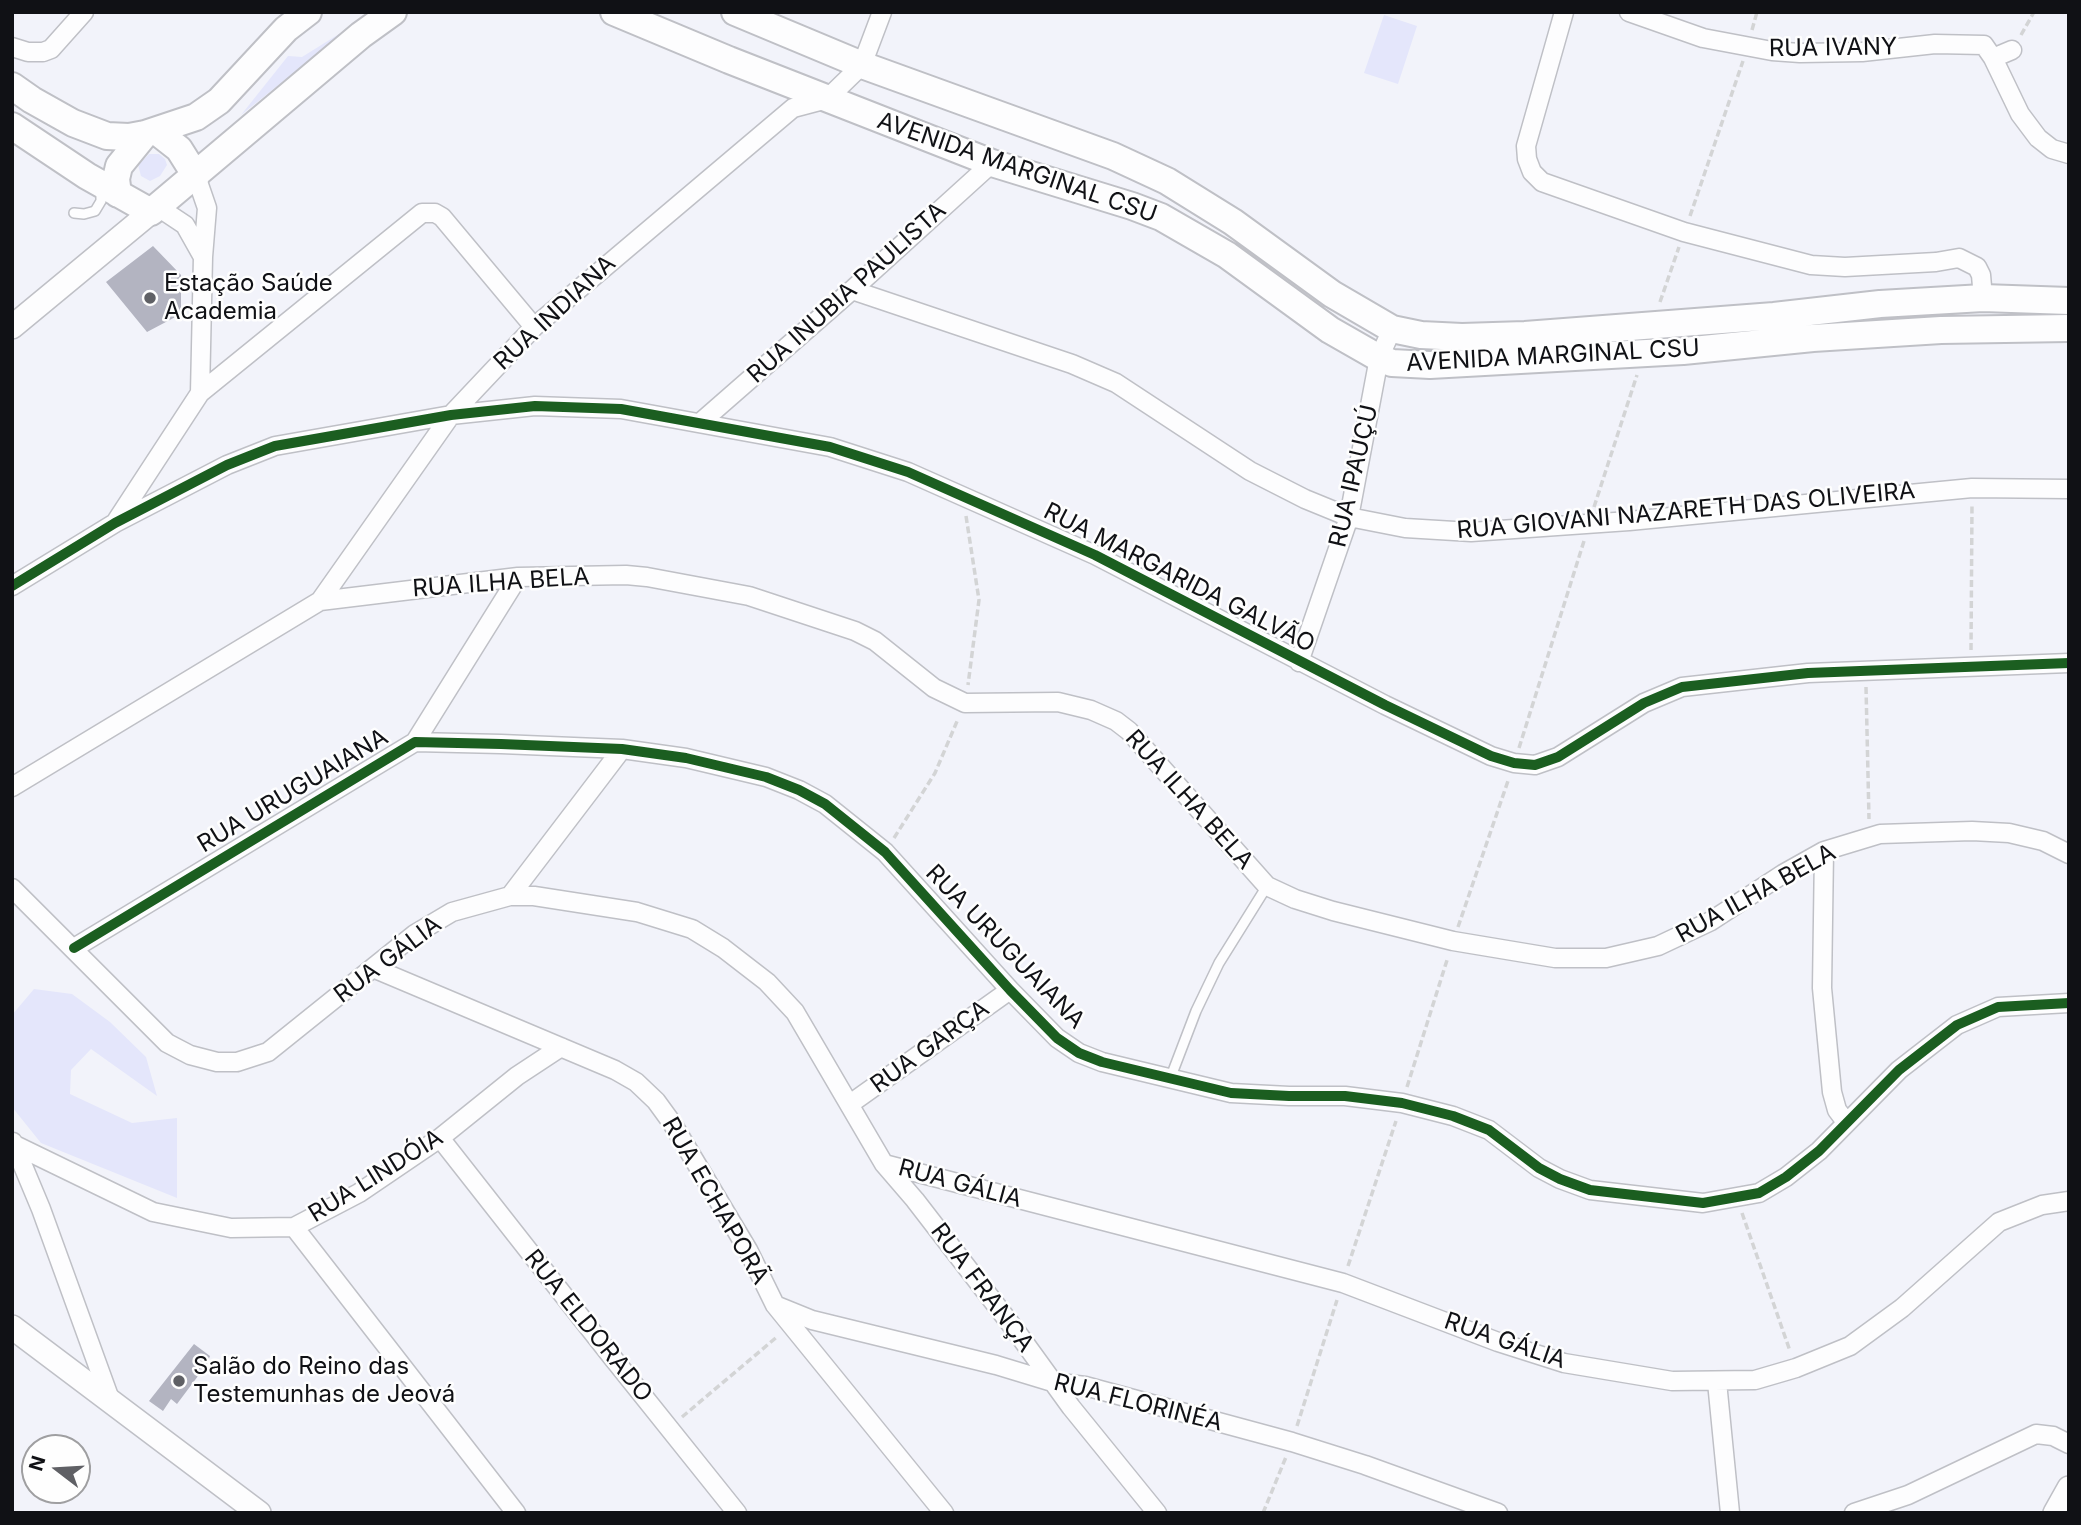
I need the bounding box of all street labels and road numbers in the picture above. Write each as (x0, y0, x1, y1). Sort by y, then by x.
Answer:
street label: RUA IVANY (1769, 32, 1897, 64)
street label: AVENIDA MARGINAL CSU (873, 107, 1161, 229)
street label: RUA INUBIA PAULISTA (742, 196, 952, 390)
street label: RUA INDIANA (488, 249, 622, 377)
street label: AVENIDA MARGINAL CSU (1405, 334, 1701, 378)
street label: RUA IPAUÇÚ (1324, 402, 1384, 550)
street label: RUA GIOVANI NAZARETH DAS OLIVEIRA (1456, 477, 1916, 545)
street label: RUA MARGARIDA GALVÃO (1039, 497, 1319, 659)
street label: RUA ILHA BELA (411, 562, 591, 604)
street label: RUA URUGUAIANA (193, 723, 393, 859)
street label: RUA ILHA BELA (1119, 724, 1259, 876)
street label: RUA ILHA BELA (1671, 838, 1841, 950)
street label: RUA URUGUAIANA (919, 859, 1091, 1035)
street label: RUA GÁLIA (329, 910, 447, 1010)
street label: RUA GARÇA (865, 994, 995, 1100)
street label: RUA ECHAPORÃ (655, 1112, 775, 1290)
street label: RUA LINDÓIA (304, 1123, 448, 1229)
street label: RUA GÁLIA (895, 1154, 1025, 1214)
street label: RUA FRANÇA (924, 1218, 1040, 1358)
street label: RUA ELDORADO (518, 1244, 658, 1408)
street label: RUA GÁLIA (1440, 1307, 1570, 1375)
street label: RUA FLORINÉA (1051, 1368, 1225, 1438)

